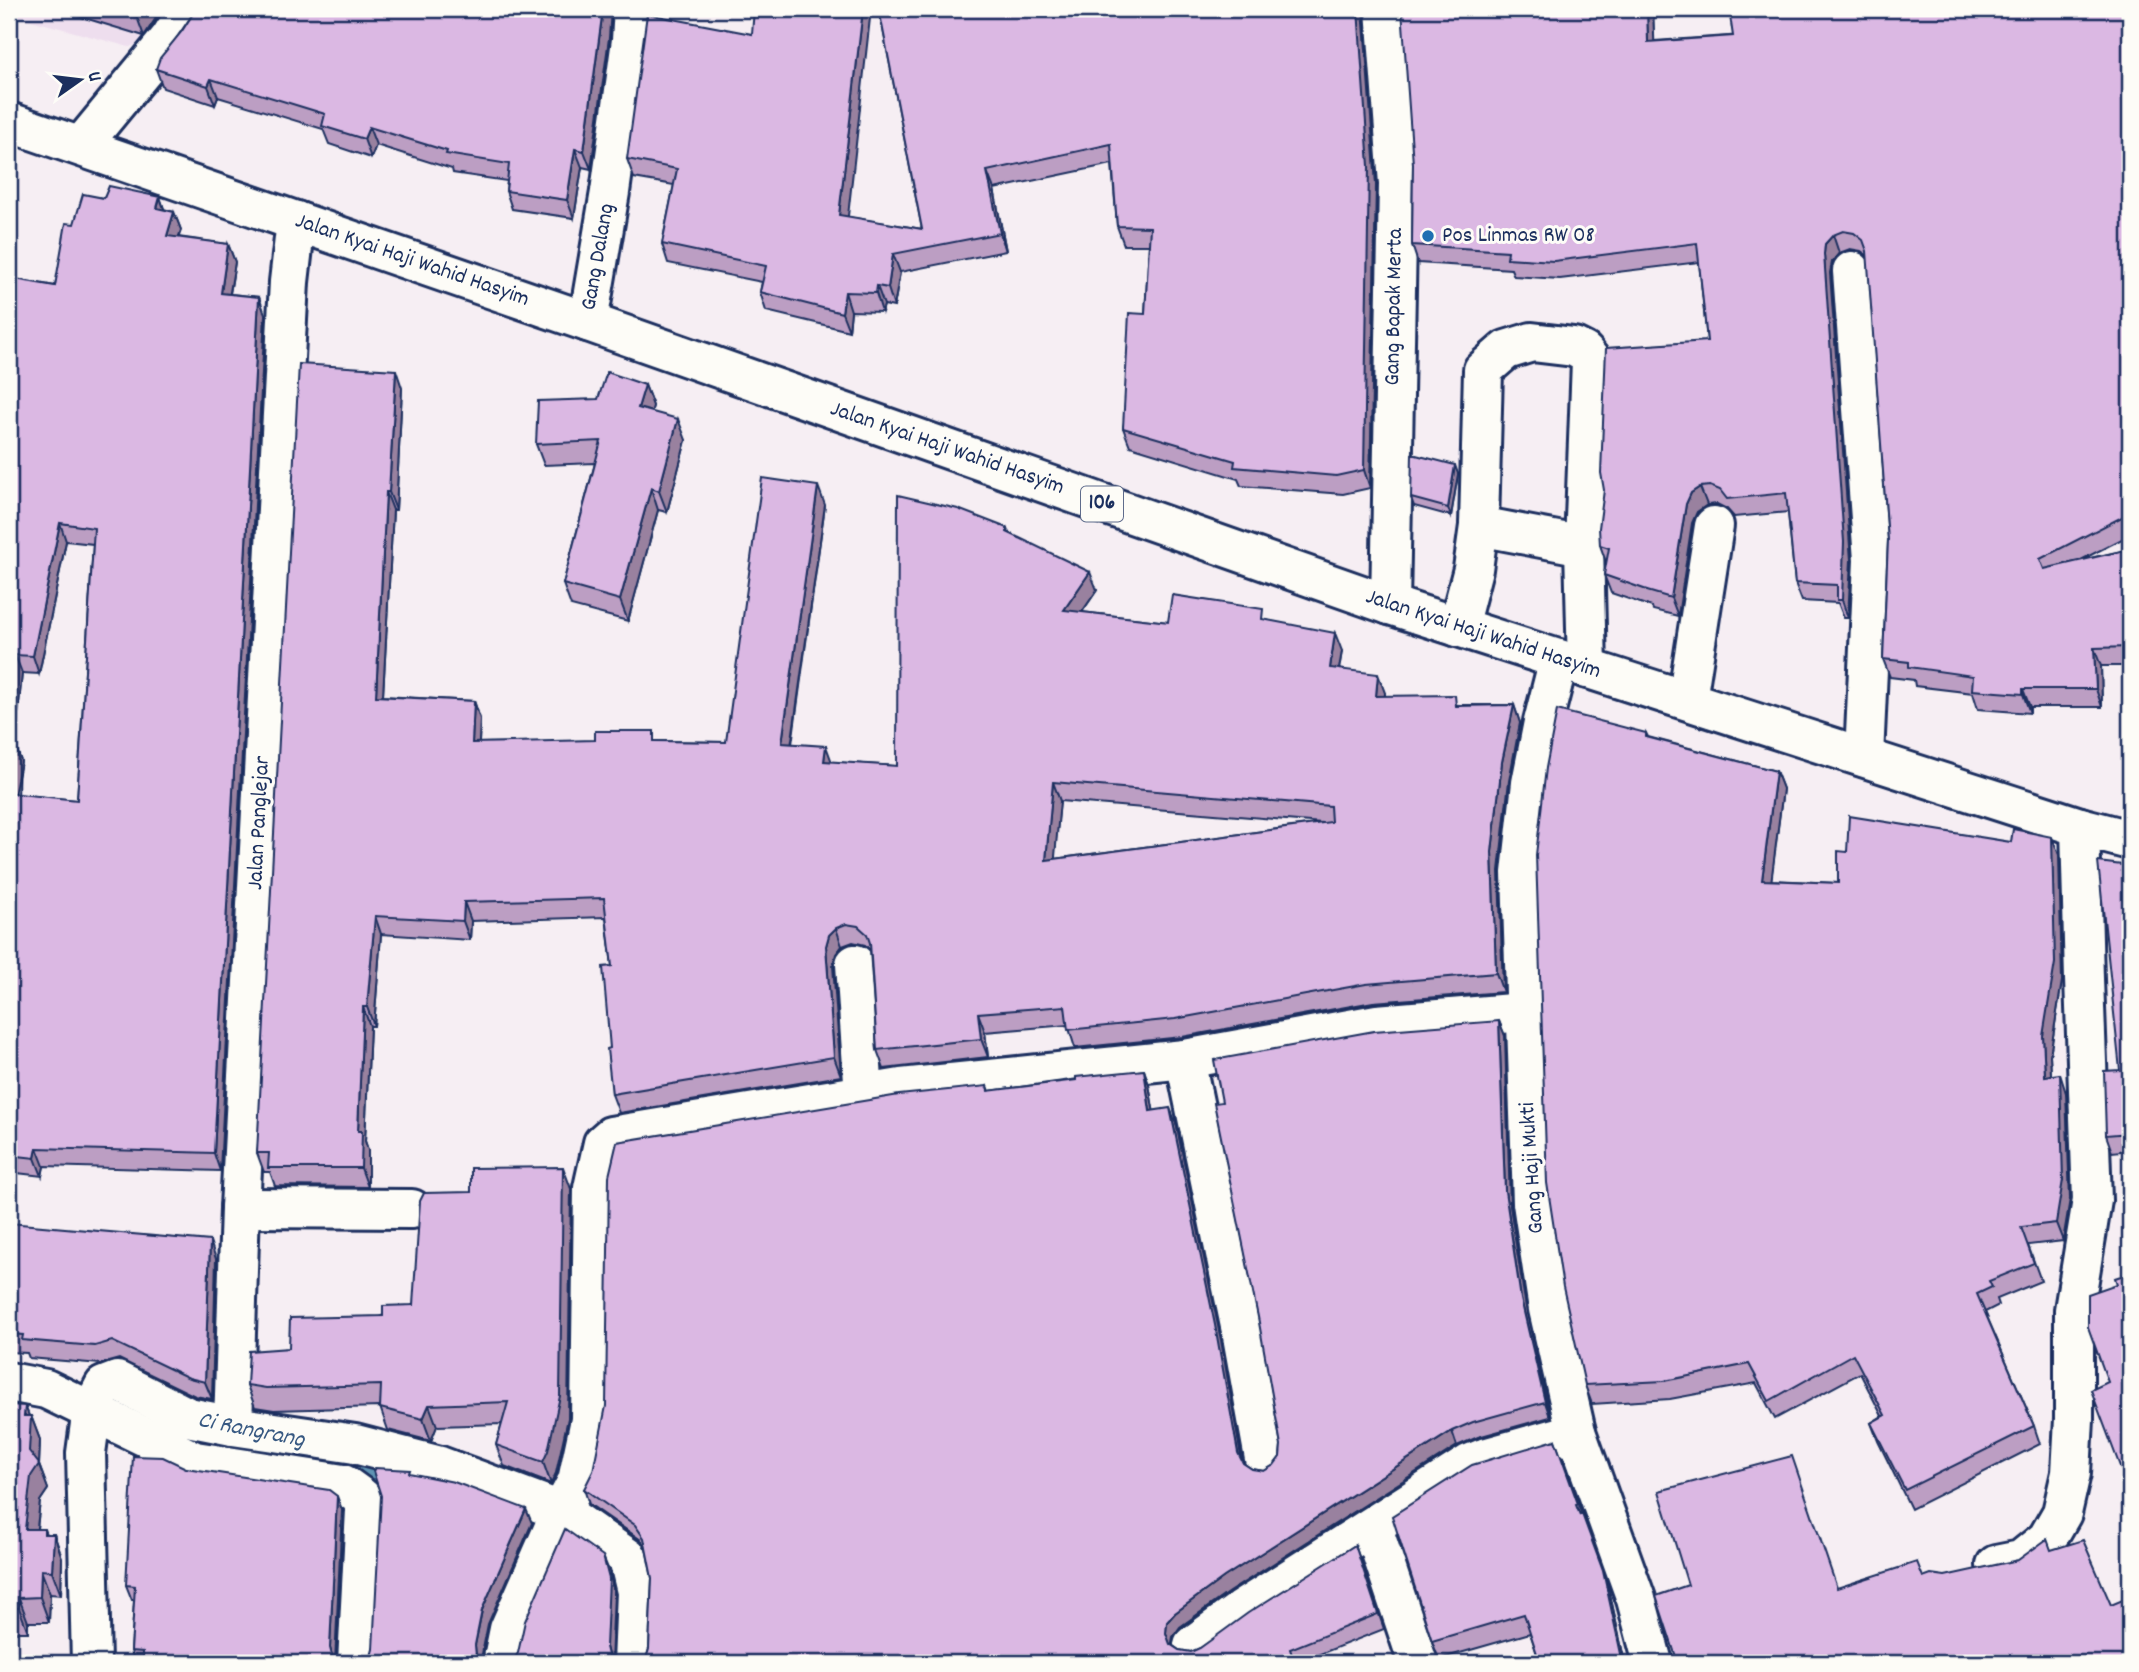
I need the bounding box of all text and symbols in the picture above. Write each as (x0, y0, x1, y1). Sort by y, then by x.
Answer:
north arrow (46, 46, 116, 116)
text: U (79, 69, 107, 84)
street label: Gang Dalang (573, 201, 625, 313)
street label: Jalan Kyai Haji Wahid Hasyim (290, 205, 534, 317)
place label: Pos Linmas RW 08 (1442, 220, 1595, 253)
street label: Gang Bapak Merta (1377, 227, 1413, 386)
marker: Pos Linmas RW 08 (1420, 228, 1436, 244)
street label: Jalan Kyai Haji Wahid Hasyim (825, 393, 1069, 505)
road number: 106 (1081, 486, 1123, 522)
street label: Jalan Kyai Haji Wahid Hasyim (1361, 581, 1605, 689)
street label: Jalan Panglejar (240, 755, 280, 891)
street label: Gang Haji Mukti (1512, 1101, 1554, 1235)
water label: Ci Rangrang (195, 1404, 309, 1458)

